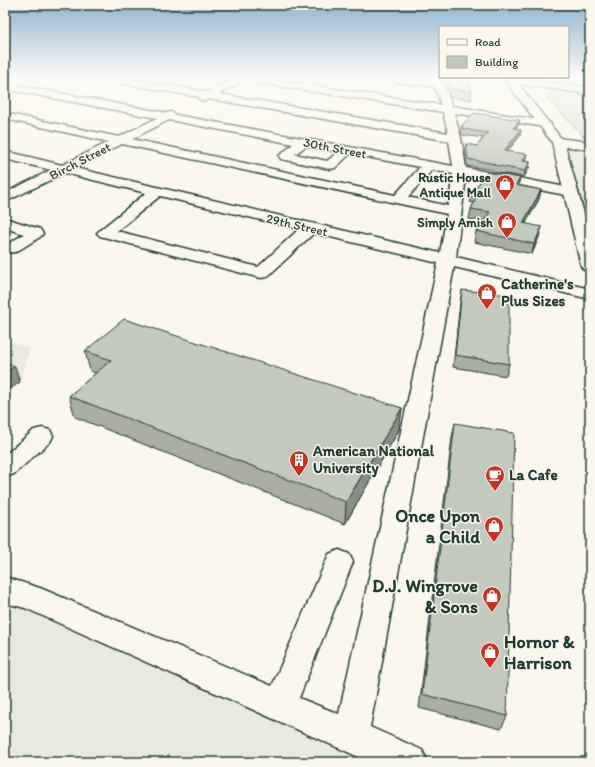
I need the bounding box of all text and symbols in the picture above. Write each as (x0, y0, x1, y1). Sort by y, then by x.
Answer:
legend (439, 26, 569, 78)
text: Road (475, 35, 501, 49)
text: Building (475, 55, 519, 69)
street label: 30th Street (302, 135, 368, 162)
street label: Birch Street (47, 139, 113, 183)
place label: Rustic House Antique Mall (418, 170, 491, 201)
shop icon: Rustic House Antique Mall (494, 173, 516, 201)
street label: 29th Street (265, 211, 329, 239)
shop icon: Simply Amish (496, 211, 518, 239)
place label: Simply Amish (417, 215, 494, 231)
place label: Catherine's Plus Sizes (501, 275, 574, 310)
shop icon: Catherine's Plus Sizes (476, 282, 498, 310)
place label: American National University (312, 442, 435, 478)
building icon: American National University (288, 449, 310, 477)
cafe icon: La Cafe (484, 464, 506, 492)
place label: La Cafe (509, 466, 558, 484)
place label: Once Upon a Child (395, 505, 481, 548)
shop icon: Once Upon a Child (483, 515, 505, 543)
place label: D.J. Wingrove & Sons (372, 575, 478, 618)
shop icon: D.J. Wingrove & Sons (481, 585, 503, 613)
place label: Hornor & Harrison (504, 631, 575, 674)
shop icon: Hornor & Harrison (479, 641, 501, 669)

